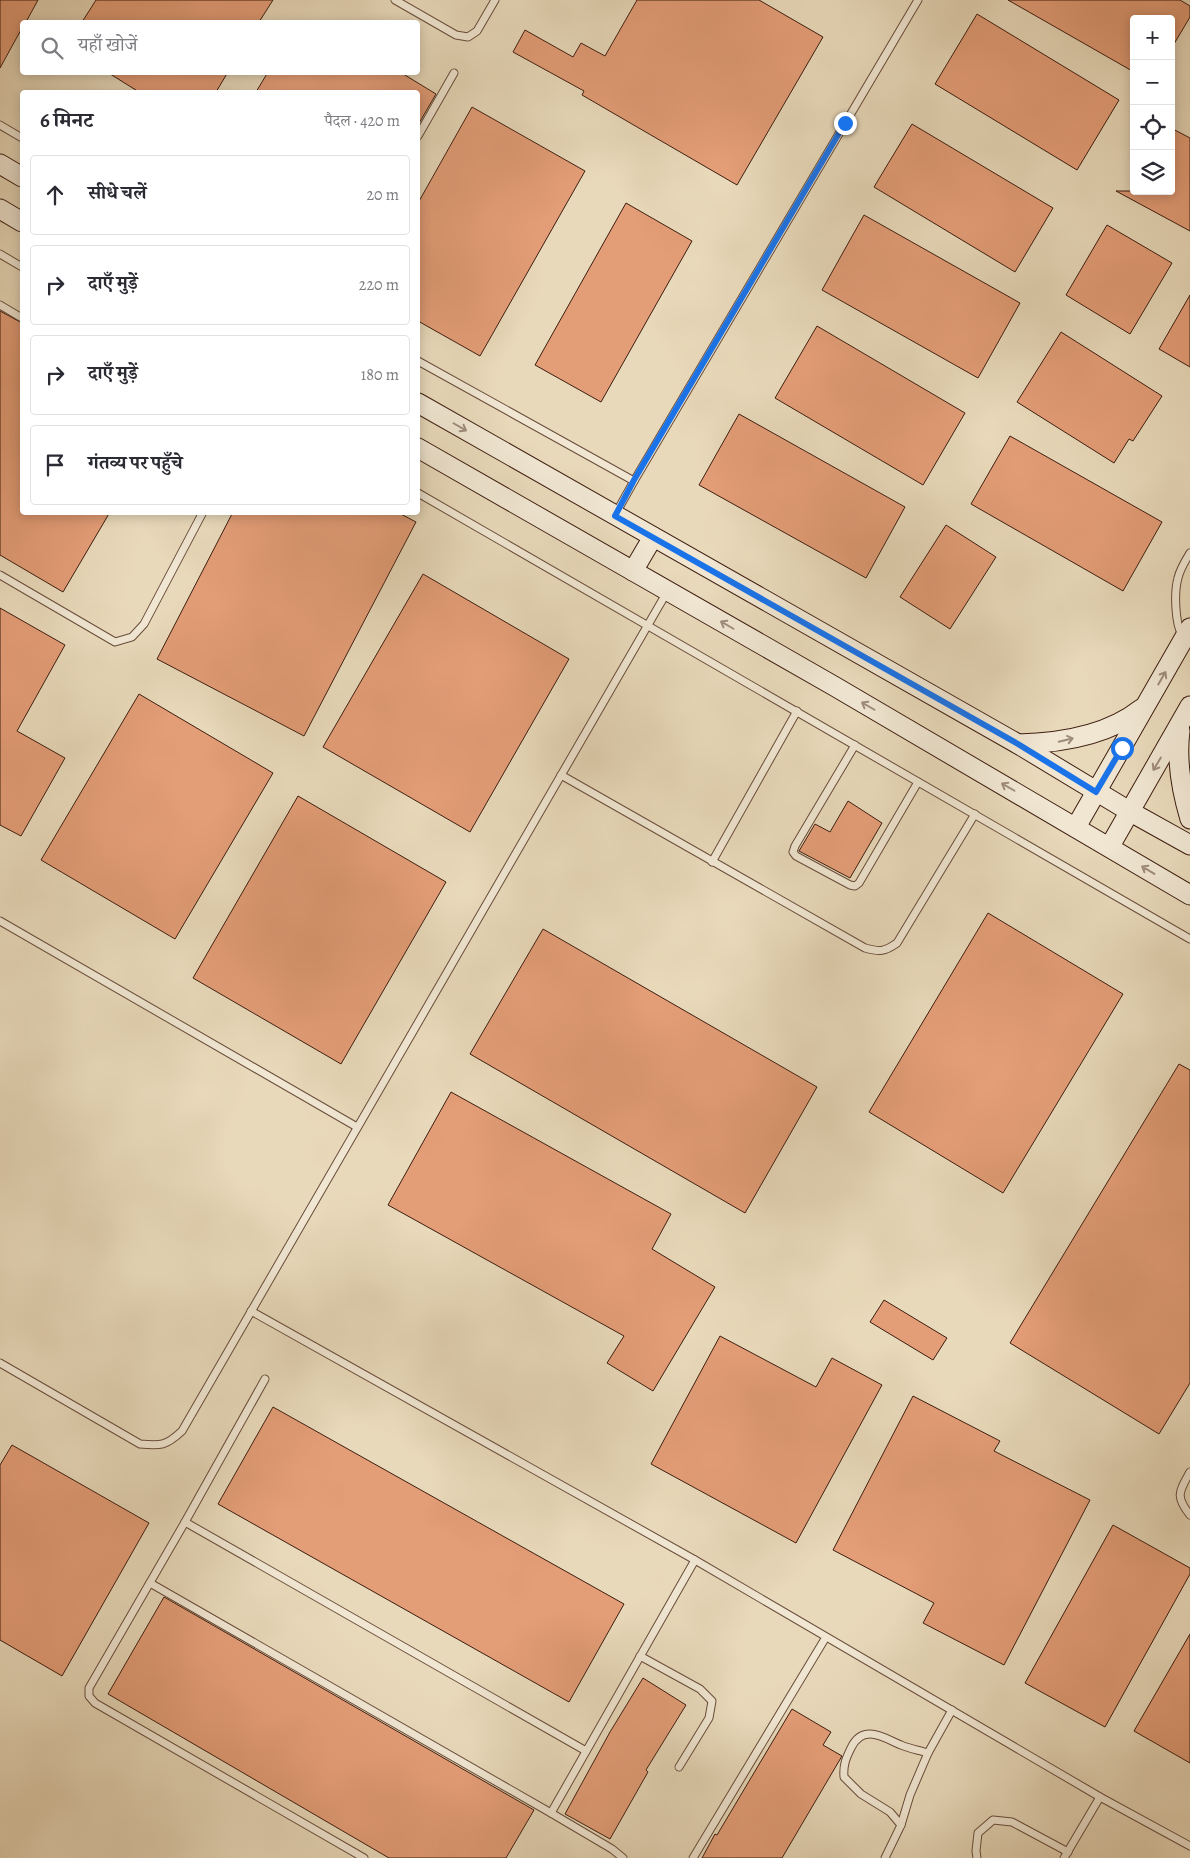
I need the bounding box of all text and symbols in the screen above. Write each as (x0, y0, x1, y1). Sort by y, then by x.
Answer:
map controls (1130, 15, 1175, 195)
button: + (1130, 15, 1175, 60)
search box (20, 20, 420, 75)
text: यहाँ खोजें (78, 32, 137, 58)
icon: search (38, 34, 66, 62)
button: − (1130, 60, 1175, 105)
button: locate (1130, 105, 1175, 150)
text: 6 मिनट (40, 106, 93, 134)
text: पैदल · 420 m (324, 110, 400, 132)
route end (834, 112, 857, 135)
button: layers (1130, 150, 1175, 195)
text: सीधे चलें (88, 180, 146, 206)
icon: ahead (41, 181, 69, 209)
text: 20 m (366, 184, 399, 206)
text: दाएँ मुड़ें (88, 270, 138, 296)
icon: right (41, 271, 69, 299)
text: 220 m (359, 274, 399, 296)
text: दाएँ मुड़ें (88, 360, 138, 386)
icon: right (41, 361, 69, 389)
text: 180 m (361, 364, 399, 386)
one-way arrow (452, 422, 467, 432)
text: गंतव्य पर पहुँचे (88, 450, 183, 476)
icon: arrive (41, 451, 69, 479)
one-way arrow (720, 619, 734, 629)
one-way arrow (1157, 672, 1167, 686)
one-way arrow (861, 700, 875, 710)
one-way arrow (1058, 735, 1074, 744)
route start (1111, 737, 1134, 760)
one-way arrow (1151, 756, 1161, 770)
one-way arrow (1002, 782, 1016, 792)
one-way arrow (1142, 864, 1156, 874)

